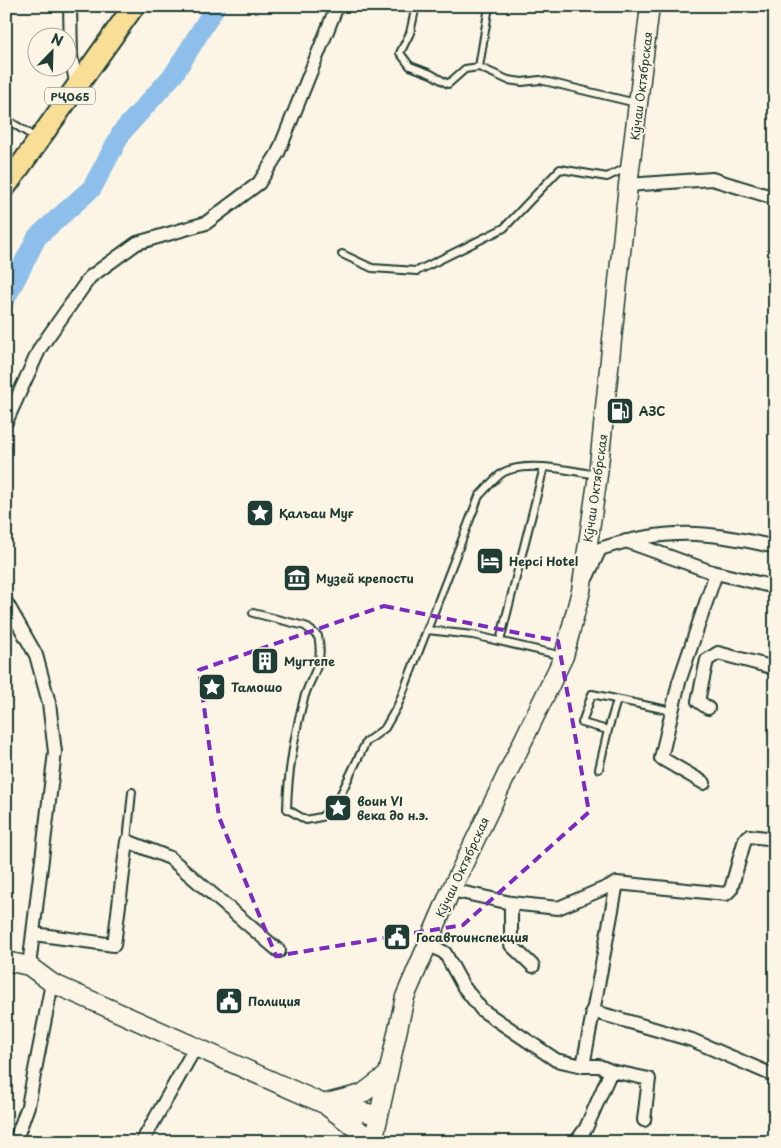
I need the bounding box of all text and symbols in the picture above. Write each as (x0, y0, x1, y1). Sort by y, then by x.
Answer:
north arrow (28, 28, 78, 78)
text: N (48, 28, 66, 51)
street label: Кӯчаи Октябрская (625, 31, 657, 141)
road number: РҶ065 (45, 88, 95, 104)
fuel station icon: АЗС (605, 396, 635, 426)
place label: АЗС (639, 402, 665, 420)
street label: Кӯчаи Октябрская (578, 433, 612, 543)
place icon: Қалъаи Муғ (245, 498, 275, 528)
place label: Қалъаи Муғ (279, 504, 354, 522)
hotel icon: Hepci Hotel (475, 546, 505, 576)
place label: Hepci Hotel (509, 552, 578, 570)
museum icon: Музей крепости (282, 563, 312, 593)
place label: Музей крепости (316, 569, 414, 587)
building icon: Мугтепе (250, 646, 280, 676)
place label: Мугтепе (284, 652, 335, 670)
place icon: Тамошо (197, 672, 227, 702)
place label: Тамошо (231, 678, 282, 696)
place label: воин VI века до н.э. (357, 792, 428, 824)
place icon: воин VI века до н.э. (323, 793, 353, 823)
street label: Кӯчаи Октябрская (431, 814, 493, 920)
public building icon: Госавтоинспекция (382, 922, 412, 952)
place label: Госавтоинспекция (416, 928, 529, 946)
public building icon: Полиция (214, 986, 244, 1016)
place label: Полиция (248, 992, 301, 1010)

